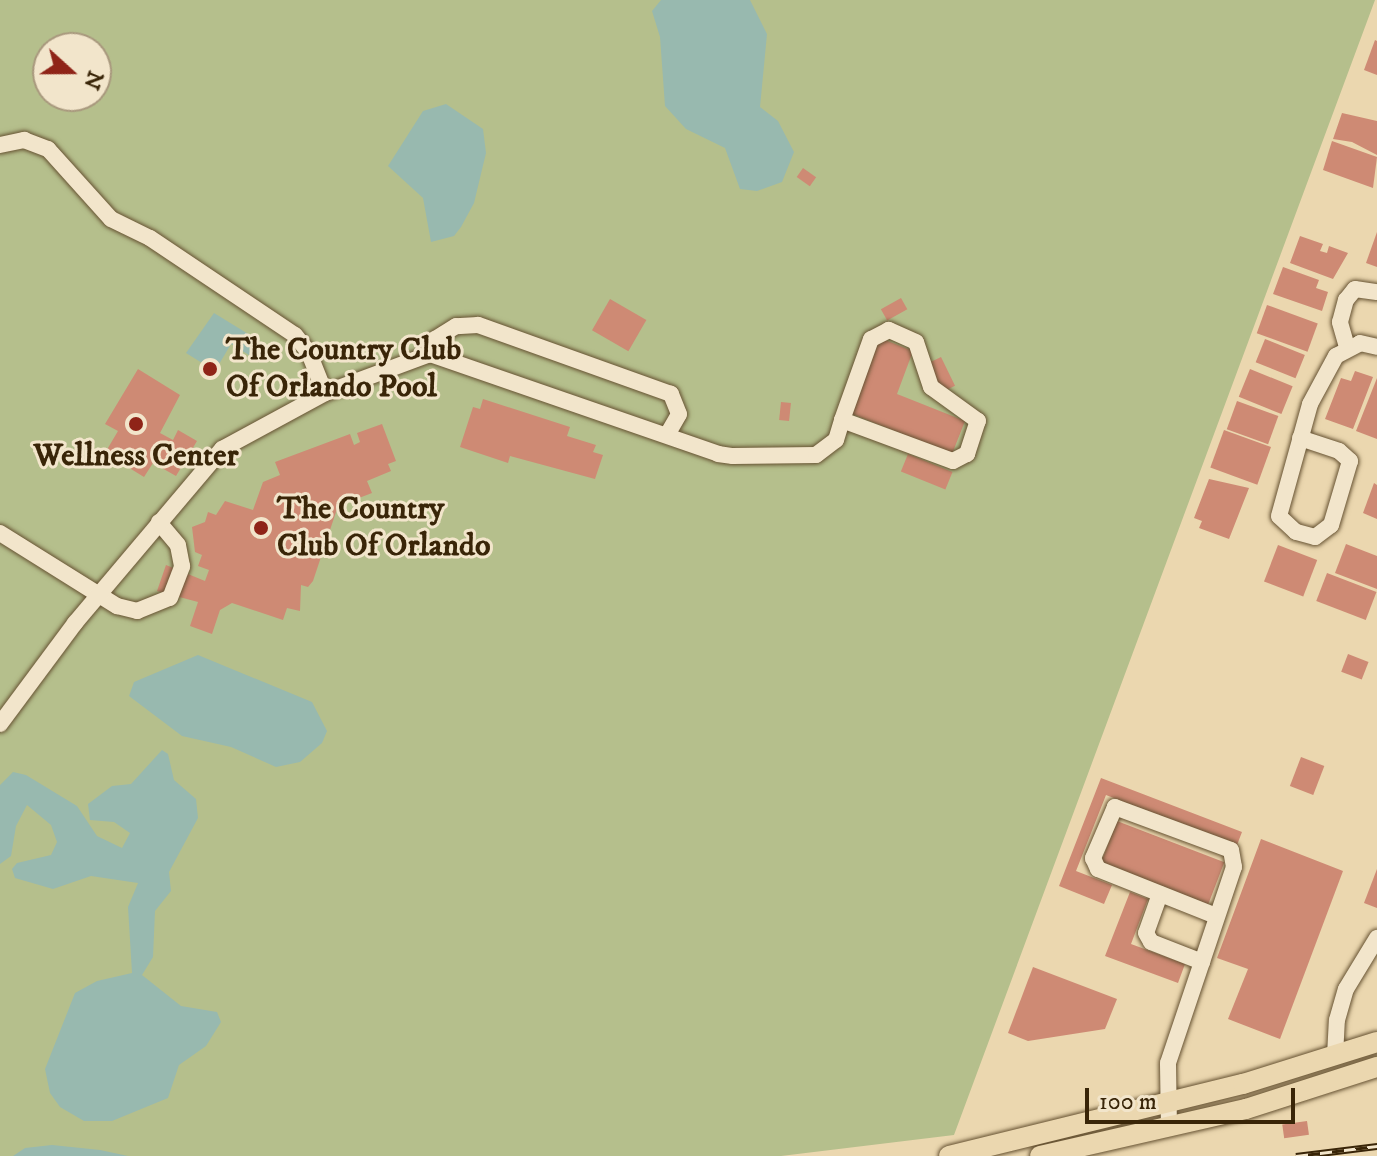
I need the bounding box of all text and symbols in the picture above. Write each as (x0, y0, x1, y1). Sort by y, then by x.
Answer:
north arrow (32, 32, 112, 112)
text: N (77, 67, 109, 93)
place label: The Country Club Of Orlando Pool (226, 332, 461, 407)
marker: The Country Club Of Orlando Pool (201, 360, 219, 378)
marker: Wellness Center (127, 415, 145, 433)
place label: Wellness Center (34, 437, 238, 475)
place label: The Country Club Of Orlando (277, 491, 491, 566)
marker: The Country Club Of Orlando (252, 519, 270, 537)
scale bar (1089, 1072, 1299, 1122)
text: 100 m (1099, 1087, 1157, 1117)

